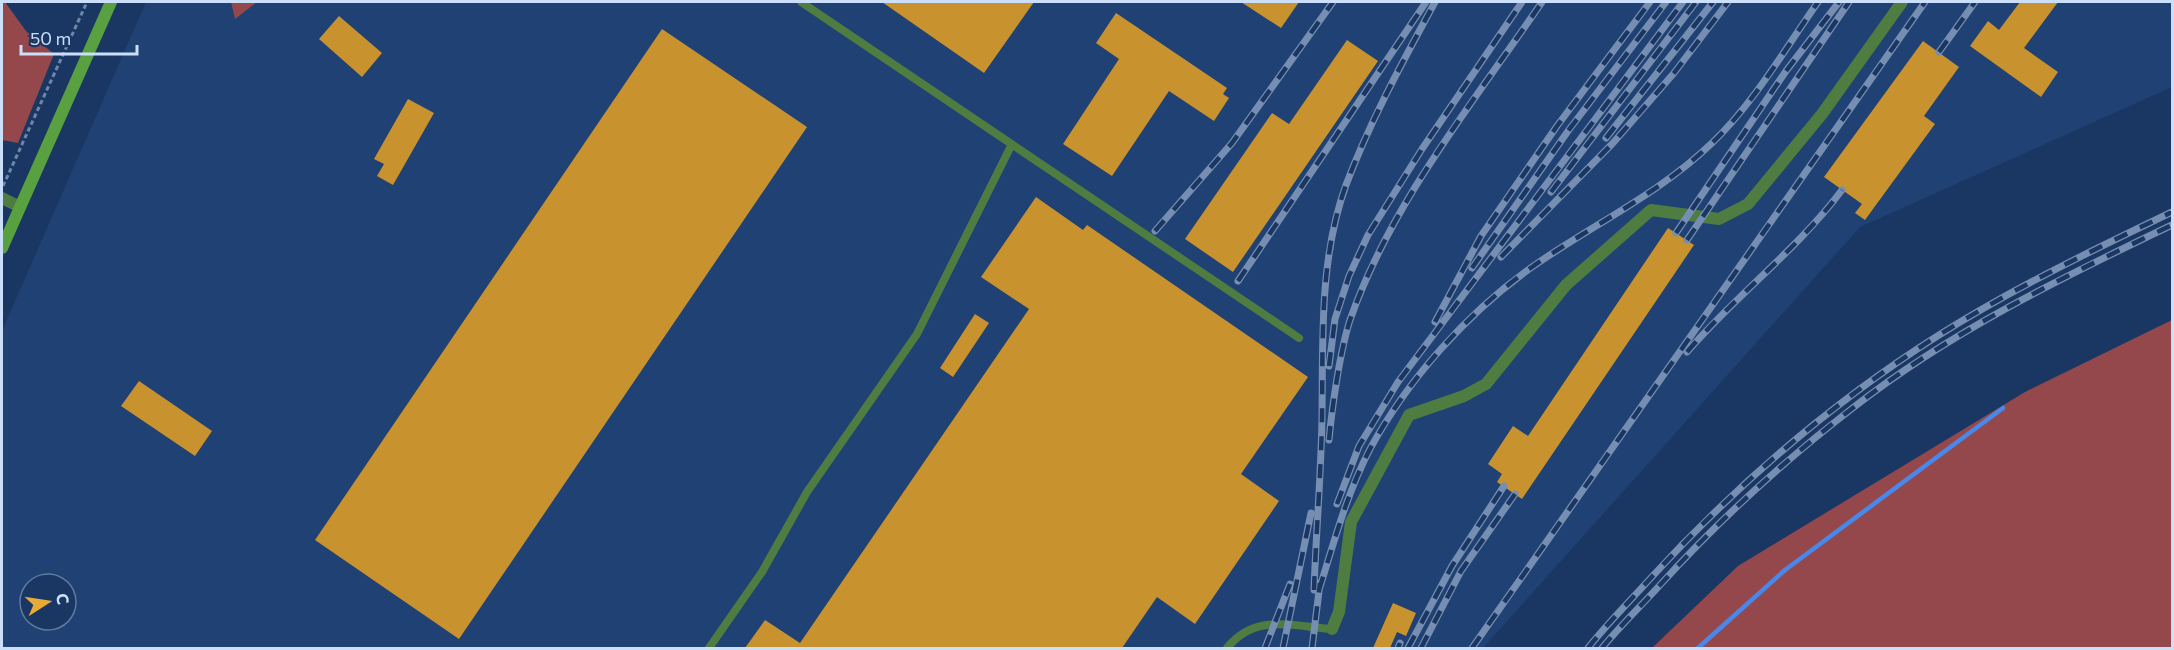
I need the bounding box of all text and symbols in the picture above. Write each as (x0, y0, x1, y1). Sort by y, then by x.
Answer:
scale bar (21, 18, 136, 56)
text: 50 m (30, 27, 71, 49)
north arrow (18, 572, 78, 632)
text: С (53, 591, 74, 606)

